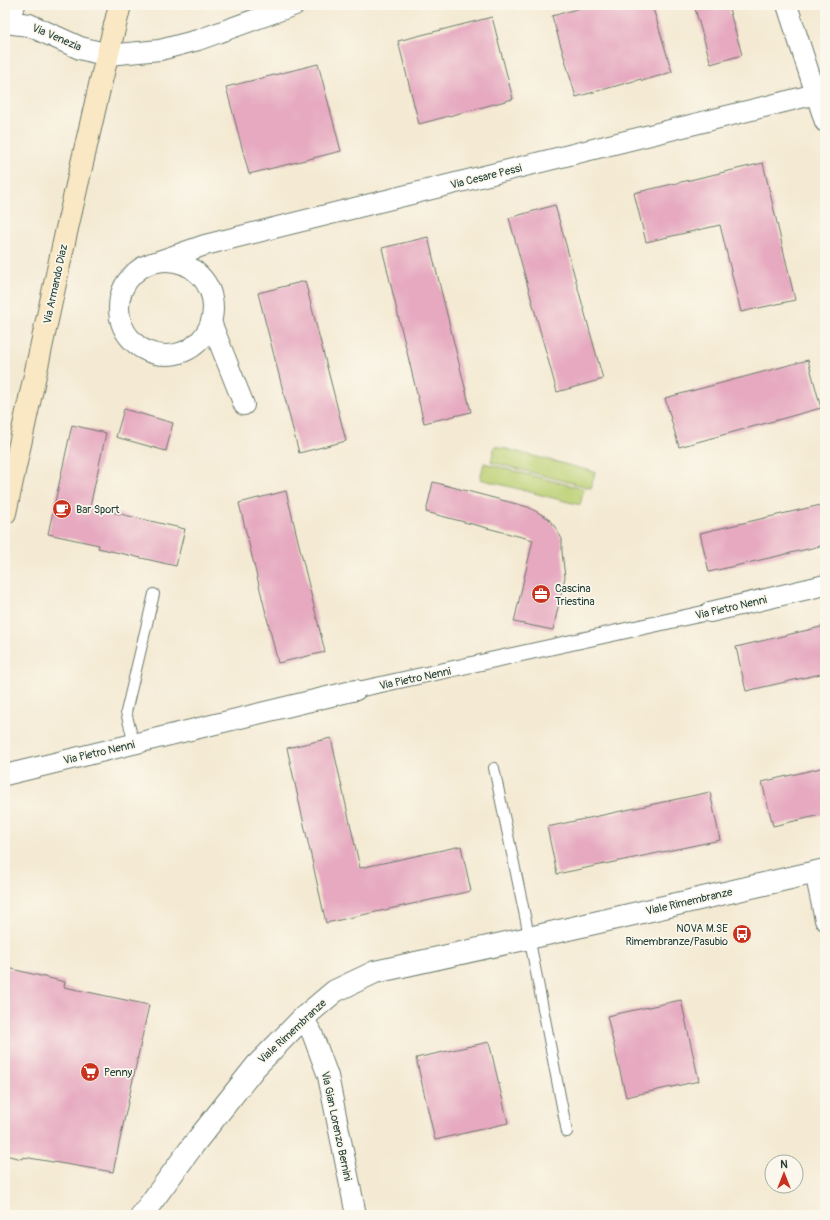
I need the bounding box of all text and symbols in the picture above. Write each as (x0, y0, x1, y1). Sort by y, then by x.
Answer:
street label: Via Venezia (30, 21, 83, 54)
street label: Via Cesare Pessi (449, 161, 523, 192)
street label: Via Armando Diaz (41, 243, 70, 325)
cafe icon: Bar Sport (51, 498, 73, 520)
place label: Bar Sport (76, 503, 120, 516)
place label: Cascina Triestina (555, 582, 595, 608)
office icon: Cascina Triestina (530, 583, 552, 605)
street label: Via Pietro Nenni (694, 593, 768, 622)
street label: Via Pietro Nenni (378, 665, 452, 692)
street label: Via Pietro Nenni (62, 738, 136, 767)
street label: Viale Rimembranze (645, 885, 734, 918)
place label: NOVA M.SE Rimembranze/Pasubio (625, 922, 728, 948)
bus stop icon: NOVA M.SE Rimembranze/Pasubio (731, 923, 753, 945)
street label: Viale Rimembranze (256, 996, 330, 1066)
supermarket icon: Penny (79, 1061, 101, 1083)
place label: Penny (104, 1066, 133, 1079)
street label: Via Gian Lorenzo Bernini (319, 1070, 354, 1182)
north arrow (764, 1154, 804, 1194)
text: N (780, 1158, 788, 1171)

